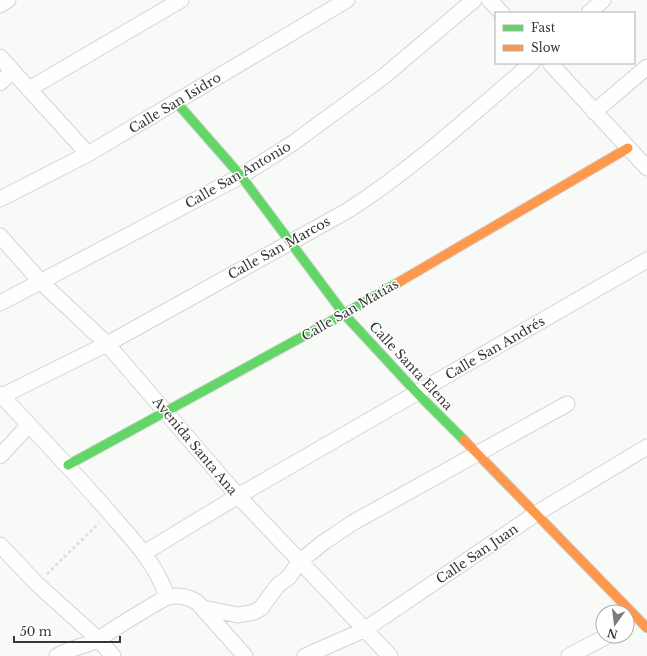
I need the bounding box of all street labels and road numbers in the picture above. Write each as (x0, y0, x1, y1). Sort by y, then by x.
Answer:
street label: Calle San Isidro (126, 69, 224, 137)
street label: Calle San Antonio (182, 138, 294, 212)
street label: Calle San Marcos (225, 213, 333, 283)
street label: Calle San Matías (298, 275, 402, 345)
street label: Calle San Andrés (442, 313, 548, 383)
street label: Calle Santa Elena (366, 318, 457, 414)
street label: Avenida Santa Ana (148, 393, 242, 499)
street label: Calle San Juan (433, 520, 521, 588)

